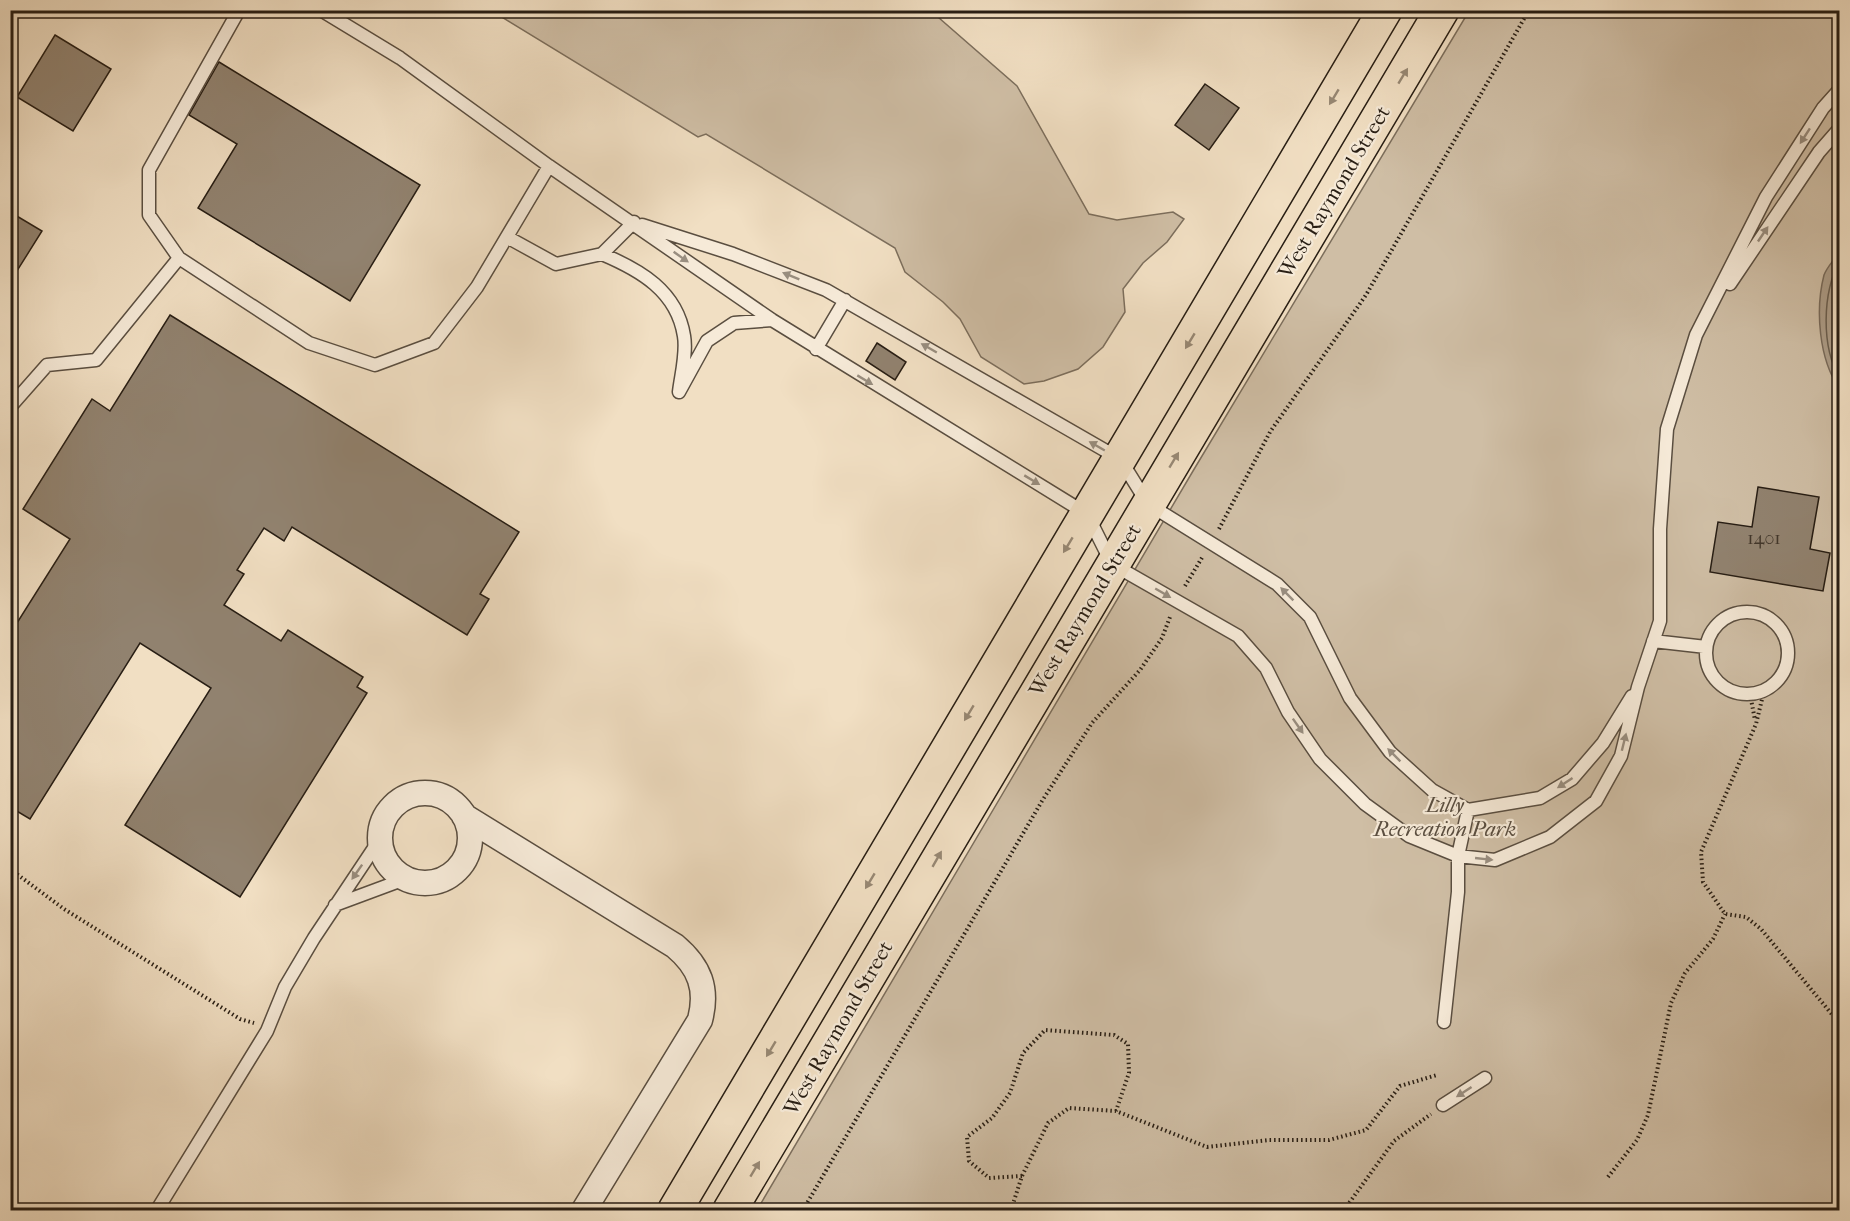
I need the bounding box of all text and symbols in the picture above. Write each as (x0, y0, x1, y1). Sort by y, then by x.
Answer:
one-way arrow (1398, 67, 1408, 84)
one-way arrow (1328, 89, 1339, 105)
street label: West Raymond Street (1273, 101, 1395, 283)
one-way arrow (1800, 128, 1811, 144)
one-way arrow (1757, 226, 1769, 242)
one-way arrow (673, 251, 689, 262)
one-way arrow (782, 271, 800, 281)
one-way arrow (1185, 333, 1195, 350)
one-way arrow (921, 342, 937, 353)
one-way arrow (857, 374, 873, 385)
one-way arrow (1088, 441, 1105, 451)
one-way arrow (1169, 452, 1180, 468)
one-way arrow (1024, 475, 1040, 486)
street label: West Raymond Street (1024, 519, 1146, 701)
house number: 1401 (1747, 528, 1781, 549)
one-way arrow (1063, 537, 1074, 553)
one-way arrow (1279, 587, 1294, 601)
one-way arrow (1155, 588, 1172, 598)
one-way arrow (964, 705, 974, 722)
one-way arrow (1292, 717, 1304, 733)
one-way arrow (1620, 733, 1630, 751)
one-way arrow (1387, 748, 1401, 762)
one-way arrow (1556, 777, 1573, 788)
park label: Lilly Recreation Park (1372, 793, 1516, 841)
one-way arrow (932, 850, 942, 867)
one-way arrow (1474, 854, 1493, 864)
one-way arrow (351, 864, 363, 880)
one-way arrow (864, 873, 875, 889)
street label: West Raymond Street (778, 936, 898, 1120)
one-way arrow (765, 1041, 776, 1057)
one-way arrow (1456, 1086, 1472, 1097)
one-way arrow (750, 1161, 761, 1177)

